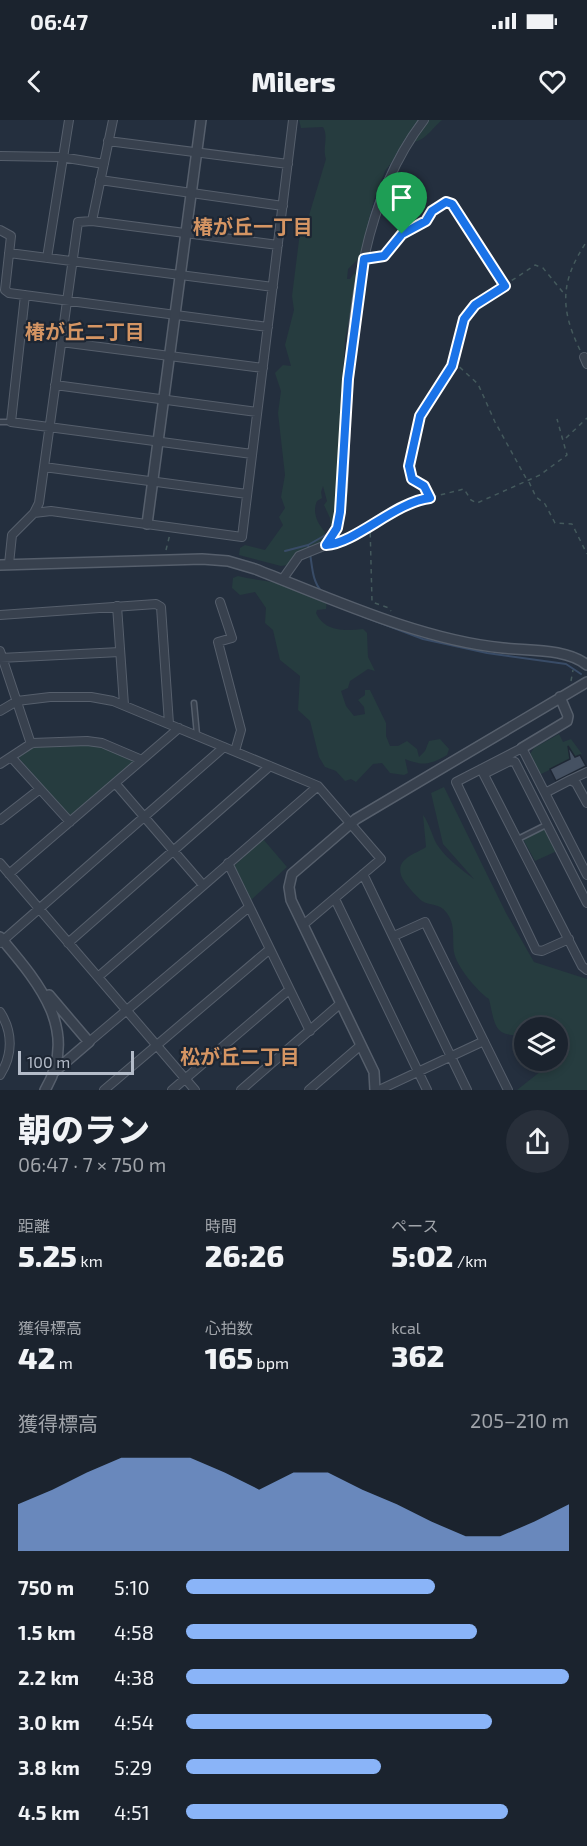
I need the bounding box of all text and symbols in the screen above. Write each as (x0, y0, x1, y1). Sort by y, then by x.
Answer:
text: 06:47 (30, 8, 88, 34)
icon: back (18, 65, 51, 98)
text: Milers (251, 65, 336, 97)
icon: heart (536, 65, 569, 98)
pin (376, 172, 427, 234)
icon: arrive (385, 181, 418, 214)
district label: 椿が丘一丁目 (193, 214, 313, 238)
district label: 椿が丘二丁目 (25, 319, 145, 343)
map controls (514, 1017, 568, 1071)
button: layers (514, 1017, 568, 1071)
district label: 松が丘二丁目 (180, 1044, 300, 1068)
scale bar (18, 1048, 134, 1076)
text: 100 m (27, 1052, 70, 1071)
text: 朝のラン (18, 1109, 150, 1149)
button: share (506, 1110, 569, 1173)
text: 06:47 · 7 × 750 m (18, 1152, 166, 1176)
text: 距離 (18, 1216, 50, 1235)
text: 時間 (205, 1216, 237, 1235)
text: ペース (391, 1216, 439, 1235)
text: 5.25 (18, 1237, 77, 1273)
text: 26:26 (205, 1237, 284, 1273)
text: 5:02 (391, 1237, 453, 1273)
text: km (77, 1251, 103, 1270)
text: /km (453, 1251, 487, 1270)
text: 獲得標高 (18, 1318, 82, 1337)
text: 心拍数 (205, 1318, 253, 1337)
text: kcal (391, 1318, 421, 1337)
text: 362 (391, 1337, 444, 1373)
text: 42 (18, 1339, 55, 1375)
text: 165 (205, 1339, 253, 1375)
text: m (55, 1353, 73, 1372)
text: bpm (253, 1353, 289, 1372)
text: 205–210 m (470, 1408, 569, 1432)
text: 獲得標高 (18, 1411, 98, 1435)
text: 750 m (18, 1575, 74, 1599)
text: 5:10 (114, 1575, 149, 1599)
text: 1.5 km (18, 1620, 76, 1644)
text: 4:58 (114, 1620, 154, 1644)
text: 2.2 km (18, 1665, 79, 1689)
text: 4:38 (114, 1665, 154, 1689)
text: 3.0 km (18, 1710, 80, 1734)
text: 4:54 (114, 1710, 154, 1734)
text: 3.8 km (18, 1755, 80, 1779)
text: 5:29 (114, 1755, 152, 1779)
text: 4.5 km (18, 1800, 80, 1824)
text: 4:51 (114, 1800, 150, 1824)

